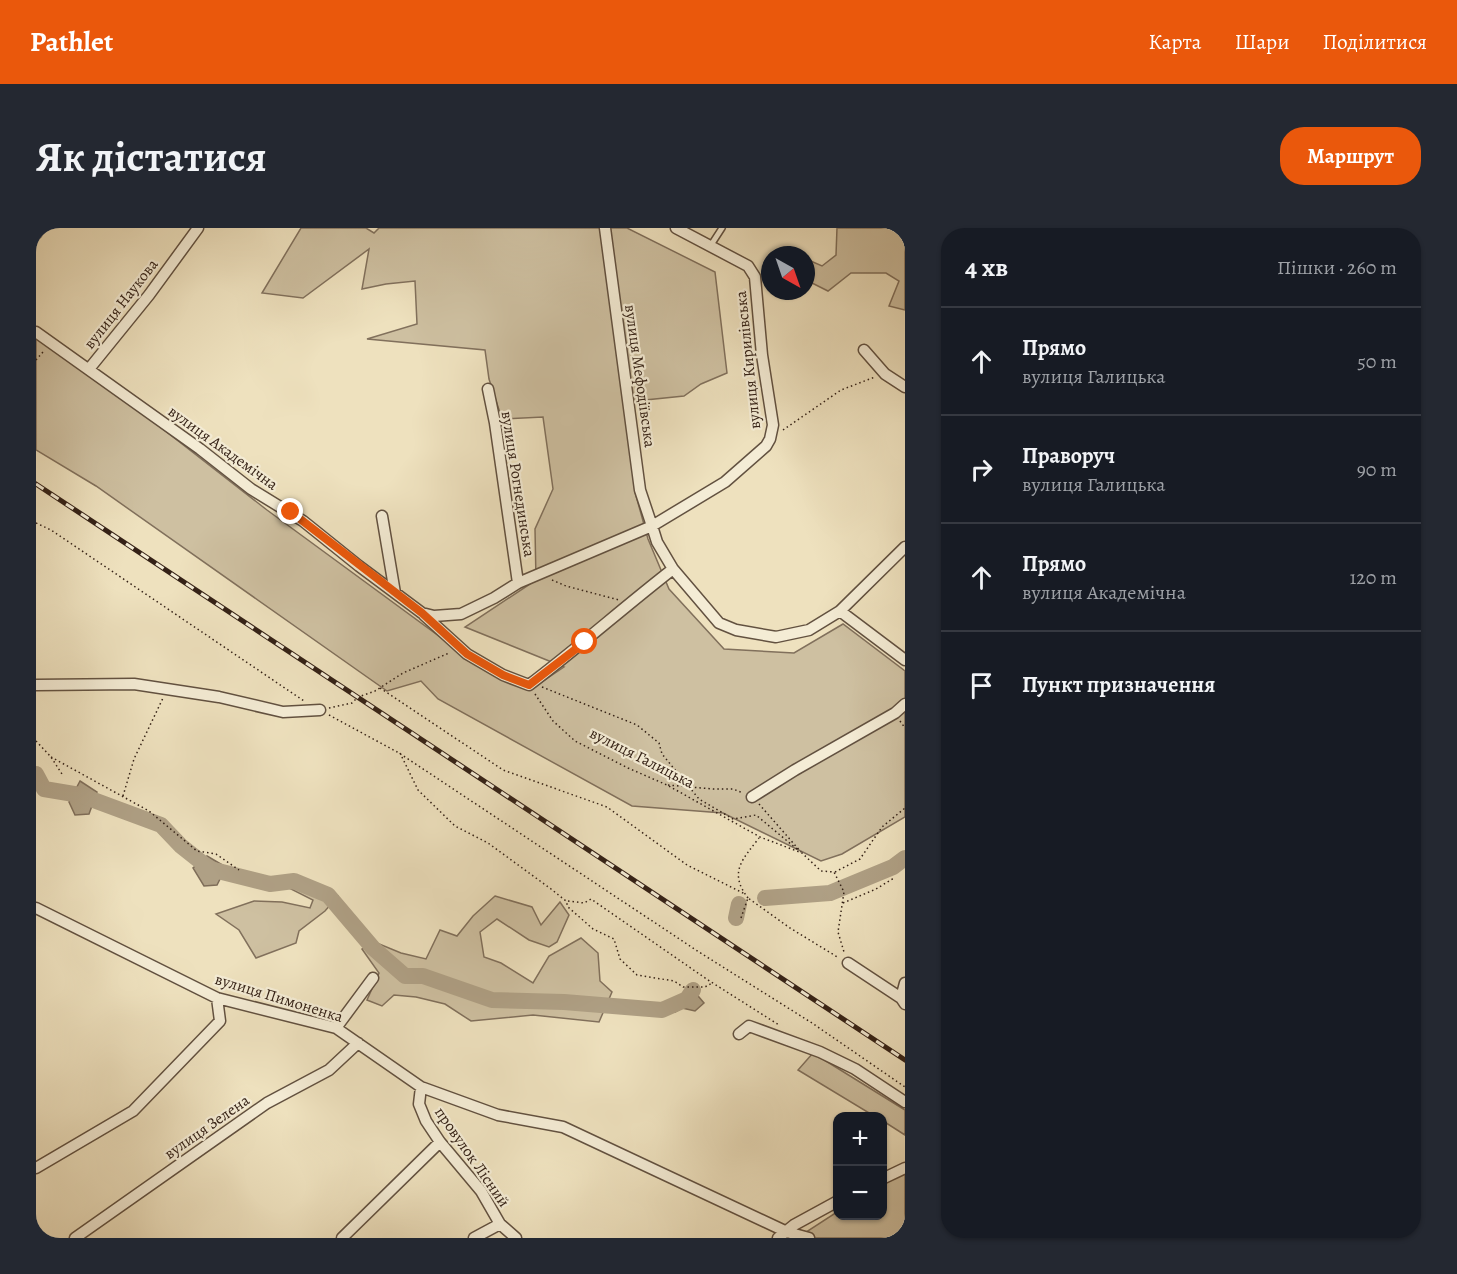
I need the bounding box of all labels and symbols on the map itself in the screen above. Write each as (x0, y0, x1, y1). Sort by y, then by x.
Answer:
north arrow (761, 246, 815, 300)
street label: вулиця Наукова (79, 254, 164, 354)
street label: вулиця Кирилівська (730, 289, 766, 430)
street label: вулиця Мефодіївська (619, 303, 661, 449)
street label: вулиця Академічна (164, 401, 283, 496)
street label: вулиця Рогнединська (496, 410, 540, 559)
route end (277, 498, 303, 524)
route start (571, 628, 597, 654)
street label: вулиця Галицька (586, 722, 699, 794)
street label: вулиця Пимоненка (212, 968, 346, 1028)
street label: вулиця Зелена (160, 1089, 255, 1165)
street label: провулок Лісний (429, 1102, 515, 1212)

